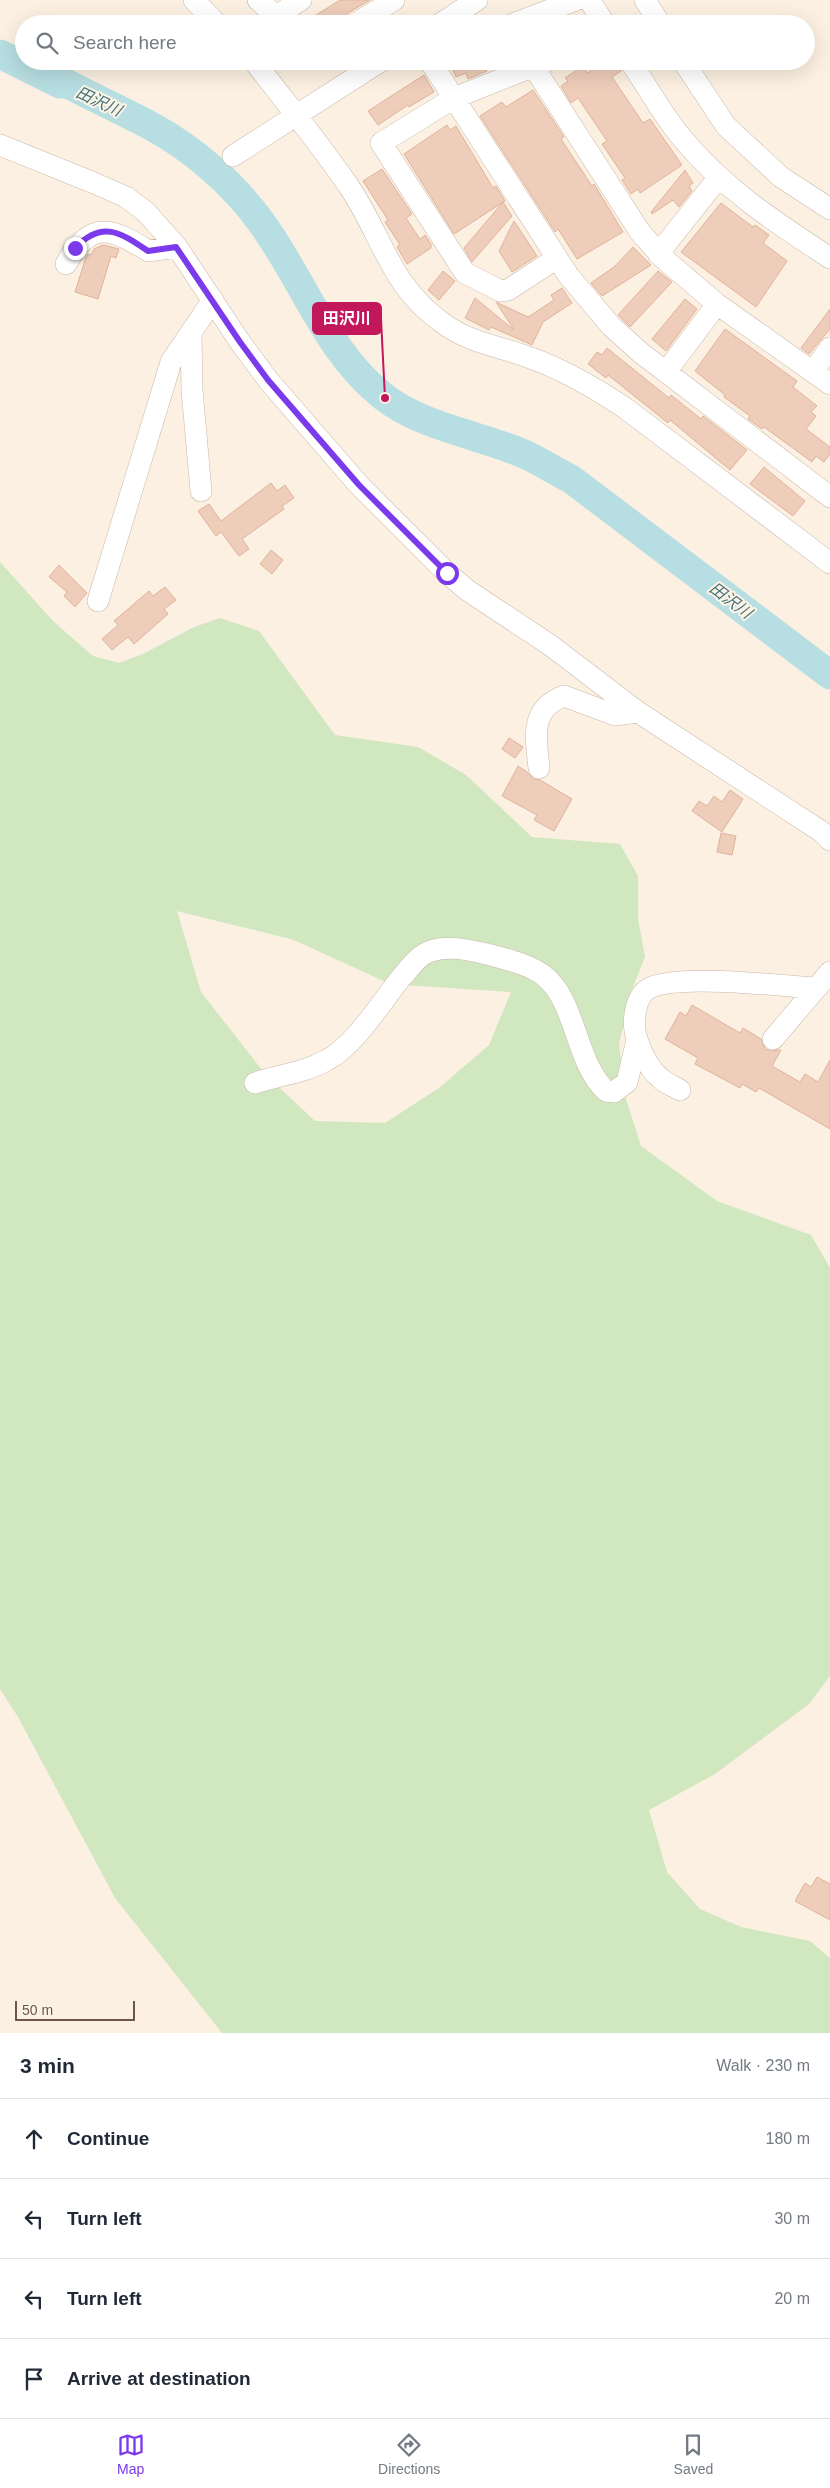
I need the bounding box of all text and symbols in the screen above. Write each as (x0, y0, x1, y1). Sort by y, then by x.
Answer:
search box (15, 15, 815, 70)
icon: search (33, 29, 61, 57)
text: Search here (73, 32, 177, 53)
water label: 田沢川 (73, 84, 126, 120)
route end (64, 237, 87, 260)
callout: 田沢川 (313, 303, 381, 334)
text: 田沢川 (323, 310, 371, 327)
route start (436, 562, 459, 585)
water label: 田沢川 (706, 579, 757, 623)
scale bar (15, 1998, 135, 2021)
text: 50 m (22, 2002, 53, 2018)
text: 3 min (20, 2054, 75, 2077)
text: Walk · 230 m (716, 2057, 810, 2074)
icon: ahead (20, 2125, 48, 2153)
text: Continue (67, 2128, 149, 2149)
text: 180 m (766, 2130, 810, 2147)
icon: left (20, 2205, 48, 2233)
text: Turn left (67, 2208, 142, 2229)
text: 30 m (774, 2210, 810, 2227)
icon: left (20, 2285, 48, 2313)
text: Turn left (67, 2288, 142, 2309)
text: 20 m (774, 2290, 810, 2307)
icon: arrive (20, 2365, 48, 2393)
text: Arrive at destination (67, 2368, 251, 2389)
tab: Map (117, 2431, 145, 2477)
tab: Directions (378, 2431, 440, 2477)
tab: Saved (674, 2431, 713, 2477)

